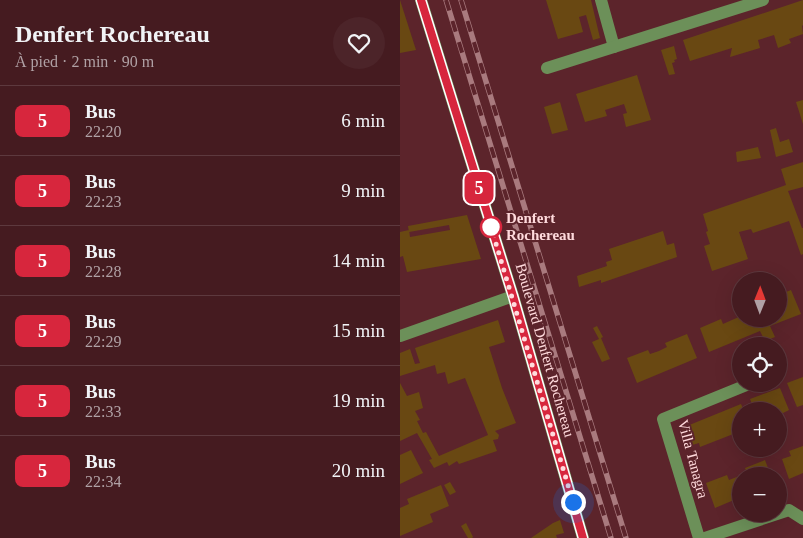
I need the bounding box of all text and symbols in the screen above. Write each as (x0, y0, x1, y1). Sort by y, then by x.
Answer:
button: heart (333, 17, 385, 69)
text: Denfert Rochereau (15, 21, 210, 47)
text: À pied · 2 min · 90 m (15, 53, 154, 70)
text: Bus (85, 101, 116, 122)
text: 6 min (341, 110, 385, 131)
text: 5 (38, 111, 47, 131)
text: 22:20 (85, 123, 121, 140)
text: Bus (85, 171, 116, 192)
line badge: 5 (463, 172, 495, 204)
text: 5 (475, 178, 484, 198)
text: 9 min (341, 180, 385, 201)
text: 5 (38, 181, 47, 201)
text: 22:23 (85, 193, 121, 210)
place label: Denfert Rochereau (506, 210, 575, 243)
marker: Denfert Rochereau (480, 216, 502, 238)
text: Bus (85, 241, 116, 262)
text: 14 min (332, 250, 385, 271)
text: 5 (38, 251, 47, 271)
street label: Boulevard Denfert Rochereau (513, 261, 578, 439)
text: 22:28 (85, 263, 121, 280)
north arrow (732, 272, 788, 328)
map controls (732, 272, 787, 522)
text: Bus (85, 311, 116, 332)
text: 15 min (332, 320, 385, 341)
text: 5 (38, 321, 47, 341)
text: 22:29 (85, 333, 121, 350)
button: locate (732, 337, 787, 392)
text: Bus (85, 381, 116, 402)
text: 19 min (332, 390, 385, 411)
text: 5 (38, 391, 47, 411)
button: + (732, 402, 787, 457)
text: 22:33 (85, 403, 121, 420)
street label: Villa Tanagra (675, 418, 711, 500)
text: Bus (85, 451, 116, 472)
text: 20 min (332, 460, 385, 481)
text: 5 (38, 461, 47, 481)
button: − (732, 467, 787, 522)
text: 22:34 (85, 473, 121, 490)
your location (561, 490, 586, 515)

